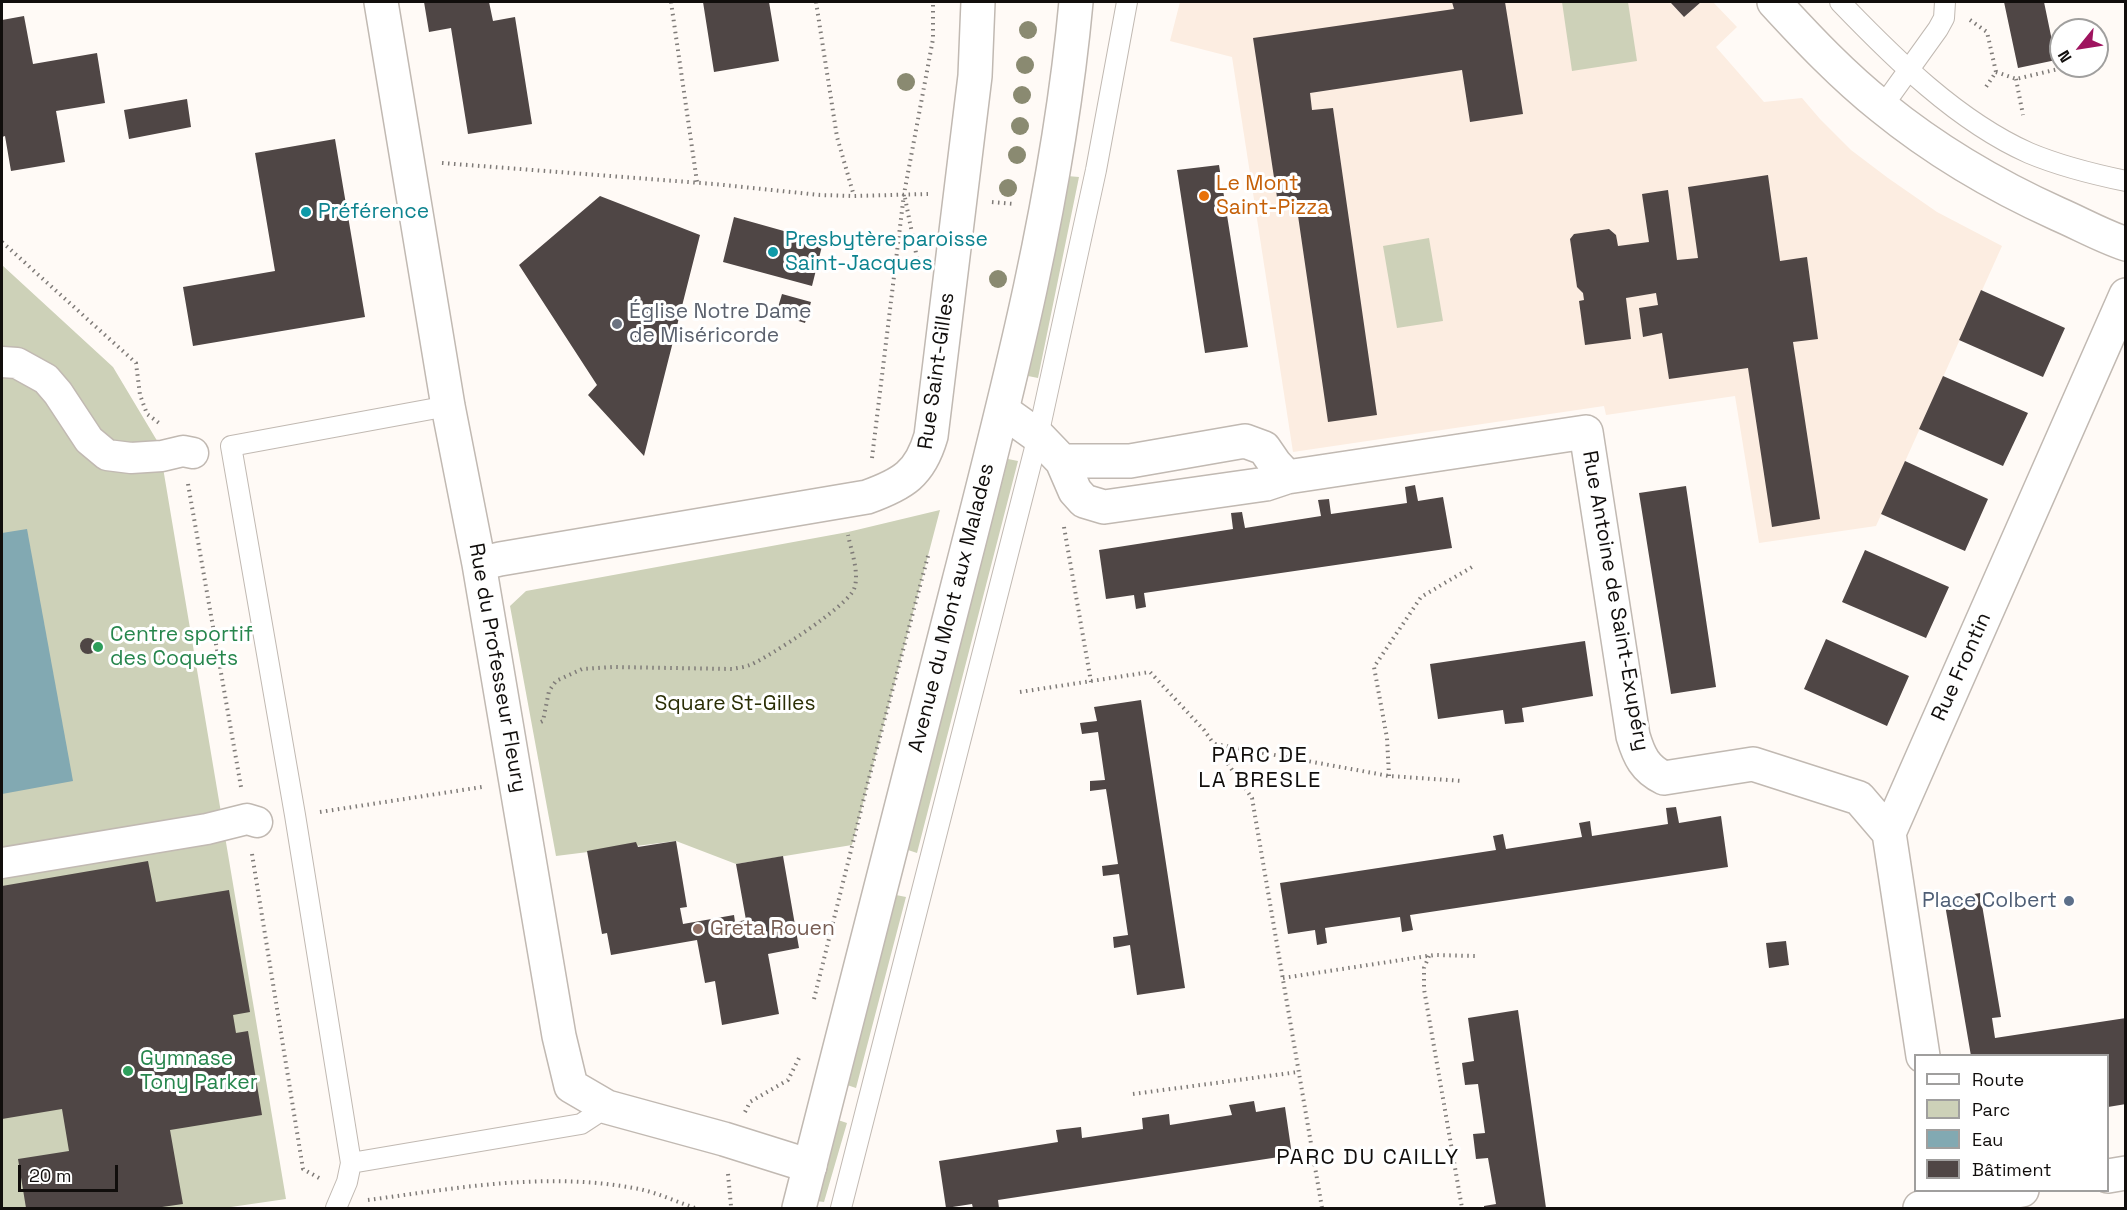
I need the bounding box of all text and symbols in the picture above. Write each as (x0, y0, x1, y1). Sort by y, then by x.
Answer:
north arrow (2049, 18, 2109, 78)
text: N (2053, 46, 2076, 66)
place label: Le Mont Saint-Pizza (1216, 171, 1329, 221)
marker: Le Mont Saint-Pizza (1197, 189, 1211, 203)
place label: Préférence (318, 199, 429, 225)
marker: Préférence (299, 205, 313, 219)
place label: Presbytère paroisse Saint-Jacques (785, 227, 988, 277)
marker: Presbytère paroisse Saint-Jacques (766, 245, 780, 259)
street label: Rue Saint-Gilles (914, 291, 960, 451)
place label: Église Notre Dame de Miséricorde (629, 299, 812, 349)
marker: Église Notre Dame de Miséricorde (610, 317, 624, 331)
street label: Rue Antoine de Saint-Exupéry (1576, 449, 1654, 753)
street label: Avenue du Mont aux Malades (904, 461, 1000, 755)
street label: Rue du Professeur Fleury (463, 541, 531, 795)
street label: Rue Frontin (1927, 609, 1997, 725)
place label: Centre sportif des Coquets (110, 622, 253, 672)
marker: Centre sportif des Coquets (91, 640, 105, 654)
park label: Square St-Gilles (654, 691, 816, 717)
district label: PARC DE LA BRESLE (1198, 743, 1322, 794)
place label: Place Colbert (1922, 888, 2057, 914)
marker: Place Colbert (2062, 894, 2076, 908)
place label: Greta Rouen (710, 916, 835, 942)
marker: Greta Rouen (691, 922, 705, 936)
place label: Gymnase Tony Parker (140, 1046, 258, 1096)
legend (1914, 1054, 2109, 1192)
marker: Gymnase Tony Parker (121, 1064, 135, 1078)
text: Route (1972, 1068, 2024, 1091)
text: Parc (1972, 1098, 2010, 1121)
text: Eau (1972, 1128, 2003, 1151)
district label: PARC DU CAILLY (1276, 1145, 1460, 1171)
scale bar (21, 1153, 122, 1191)
text: Bâtiment (1972, 1158, 2052, 1181)
text: 20 m (29, 1164, 72, 1187)

